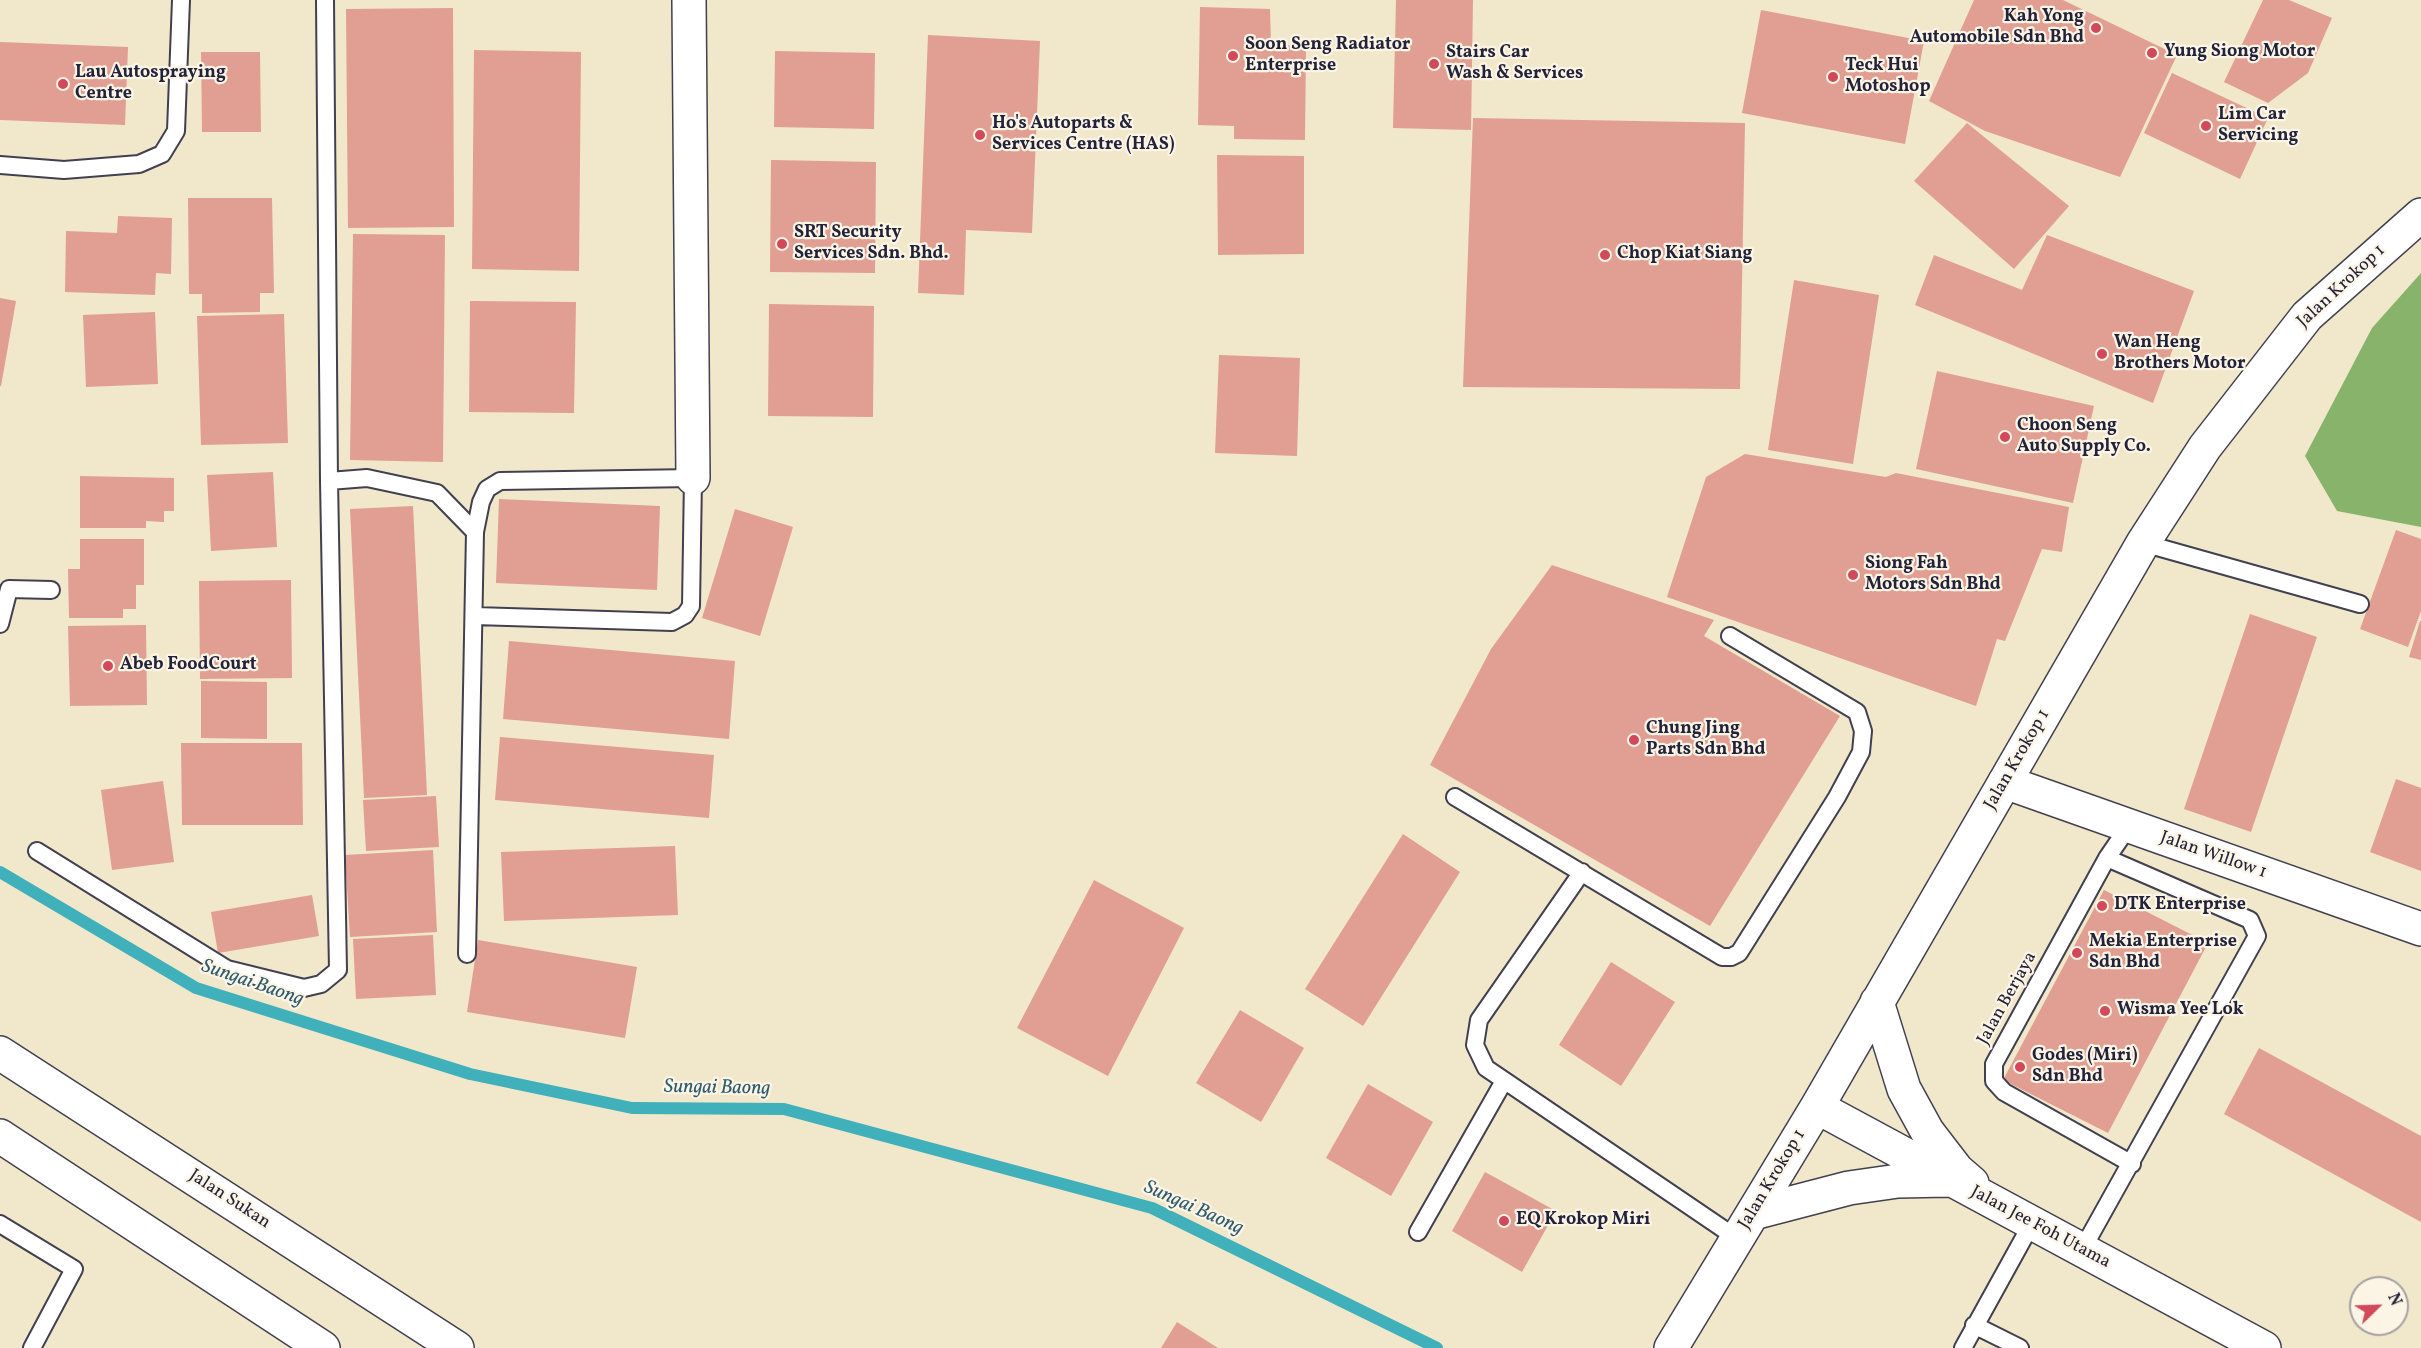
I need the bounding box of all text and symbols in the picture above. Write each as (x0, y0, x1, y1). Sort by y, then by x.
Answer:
place label: Kah Yong Automobile Sdn Bhd (1910, 7, 2084, 50)
marker: Kah Yong Automobile Sdn Bhd (2089, 21, 2103, 35)
place label: Soon Seng Radiator Enterprise (1245, 35, 1410, 78)
place label: Yung Siong Motor (2164, 42, 2315, 64)
place label: Stairs Car Wash & Services (1446, 43, 1583, 86)
marker: Yung Siong Motor (2145, 46, 2159, 60)
marker: Soon Seng Radiator Enterprise (1226, 49, 1240, 63)
place label: Teck Hui Motoshop (1845, 56, 1931, 98)
marker: Stairs Car Wash & Services (1427, 57, 1441, 71)
place label: Lau Autospraying Centre (75, 63, 226, 106)
marker: Teck Hui Motoshop (1826, 70, 1840, 84)
marker: Lau Autospraying Centre (56, 77, 70, 91)
place label: Lim Car Servicing (2218, 105, 2298, 148)
place label: Ho's Autoparts & Services Centre (HAS) (992, 114, 1174, 156)
marker: Lim Car Servicing (2199, 119, 2213, 133)
marker: Ho's Autoparts & Services Centre (HAS) (973, 128, 987, 142)
place label: SRT Security Services Sdn. Bhd. (794, 223, 949, 266)
marker: SRT Security Services Sdn. Bhd. (775, 237, 789, 251)
street label: Jalan Krokop 1 (2293, 241, 2391, 333)
place label: Chop Kiat Siang (1617, 244, 1752, 266)
marker: Chop Kiat Siang (1598, 248, 1612, 262)
place label: Wan Heng Brothers Motor (2114, 333, 2246, 376)
marker: Wan Heng Brothers Motor (2095, 347, 2109, 361)
place label: Choon Seng Auto Supply Co. (2017, 416, 2151, 458)
marker: Choon Seng Auto Supply Co. (1998, 430, 2012, 444)
place label: Siong Fah Motors Sdn Bhd (1865, 554, 2001, 596)
marker: Siong Fah Motors Sdn Bhd (1846, 568, 1860, 582)
place label: Abeb FoodCourt (120, 655, 257, 677)
marker: Abeb FoodCourt (101, 659, 115, 673)
street label: Jalan Krokop 1 (1980, 706, 2056, 814)
place label: Chung Jing Parts Sdn Bhd (1646, 719, 1766, 762)
marker: Chung Jing Parts Sdn Bhd (1627, 733, 1641, 747)
street label: Jalan Willow 1 (2157, 828, 2269, 884)
place label: DTK Enterprise (2114, 895, 2246, 917)
marker: DTK Enterprise (2095, 899, 2109, 913)
place label: Mekia Enterprise Sdn Bhd (2089, 932, 2237, 974)
marker: Mekia Enterprise Sdn Bhd (2070, 946, 2084, 960)
street label: Jalan Berjaya (1974, 949, 2042, 1049)
water label: Sungai Baong (198, 955, 306, 1013)
place label: Wisma Yee Lok (2117, 1000, 2244, 1022)
marker: Wisma Yee Lok (2098, 1004, 2112, 1018)
place label: Godes (Miri) Sdn Bhd (2032, 1046, 2137, 1088)
marker: Godes (Miri) Sdn Bhd (2013, 1060, 2027, 1074)
water label: Sungai Baong (664, 1076, 770, 1102)
street label: Jalan Krokop 1 (1735, 1126, 1811, 1234)
street label: Jalan Sukan (184, 1166, 274, 1234)
water label: Sungai Baong (1140, 1176, 1246, 1242)
street label: Jalan Jee Foh Utama (1966, 1182, 2114, 1274)
place label: EQ Krokop Miri (1516, 1210, 1650, 1232)
marker: EQ Krokop Miri (1497, 1214, 1511, 1228)
north arrow (2349, 1276, 2409, 1336)
text: N (2381, 1290, 2406, 1309)

